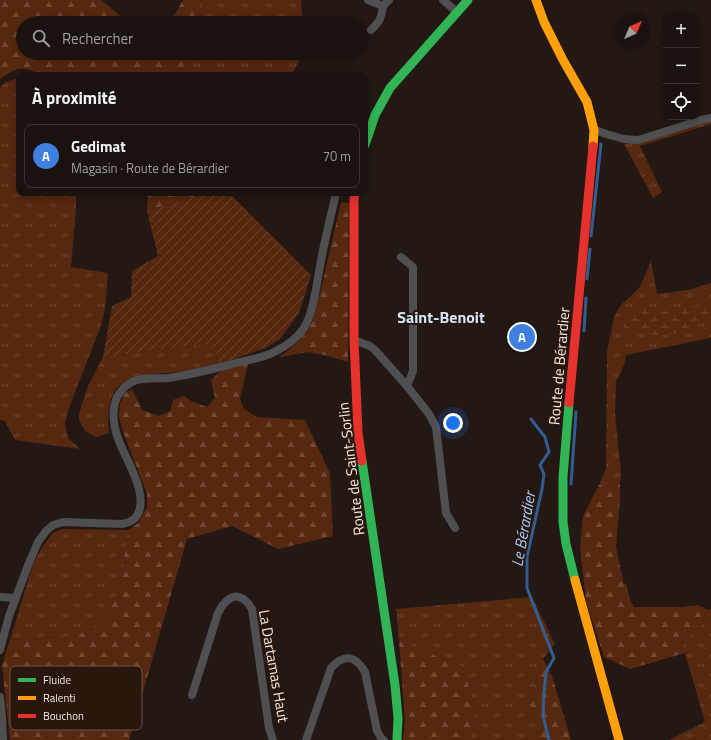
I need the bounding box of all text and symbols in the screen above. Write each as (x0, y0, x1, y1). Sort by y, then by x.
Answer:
north arrow (615, 12, 651, 48)
map controls (663, 12, 699, 120)
button: + (663, 12, 699, 48)
search box (16, 16, 368, 60)
icon: search (30, 27, 52, 49)
text: Rechercher (62, 27, 133, 50)
button: − (663, 48, 699, 84)
button: locate (663, 84, 699, 120)
text: À proximité (32, 85, 116, 111)
text: Gedimat (71, 135, 126, 158)
text: A (42, 146, 50, 166)
text: 70 m (323, 146, 351, 166)
text: Magasin · Route de Bérardier (71, 158, 229, 178)
district label: Saint-Benoit (397, 305, 485, 329)
street label: Route de Bérardier (542, 306, 576, 426)
pin: A (509, 322, 535, 352)
street label: Route de Saint-Sorlin (331, 401, 371, 537)
your location (443, 413, 463, 433)
water label: Le Bérardier (505, 488, 542, 568)
street label: La Dartamas Haut (253, 608, 295, 725)
legend (10, 666, 142, 730)
text: Fluide (43, 672, 71, 688)
text: Ralenti (43, 690, 76, 706)
text: Bouchon (43, 708, 84, 724)

